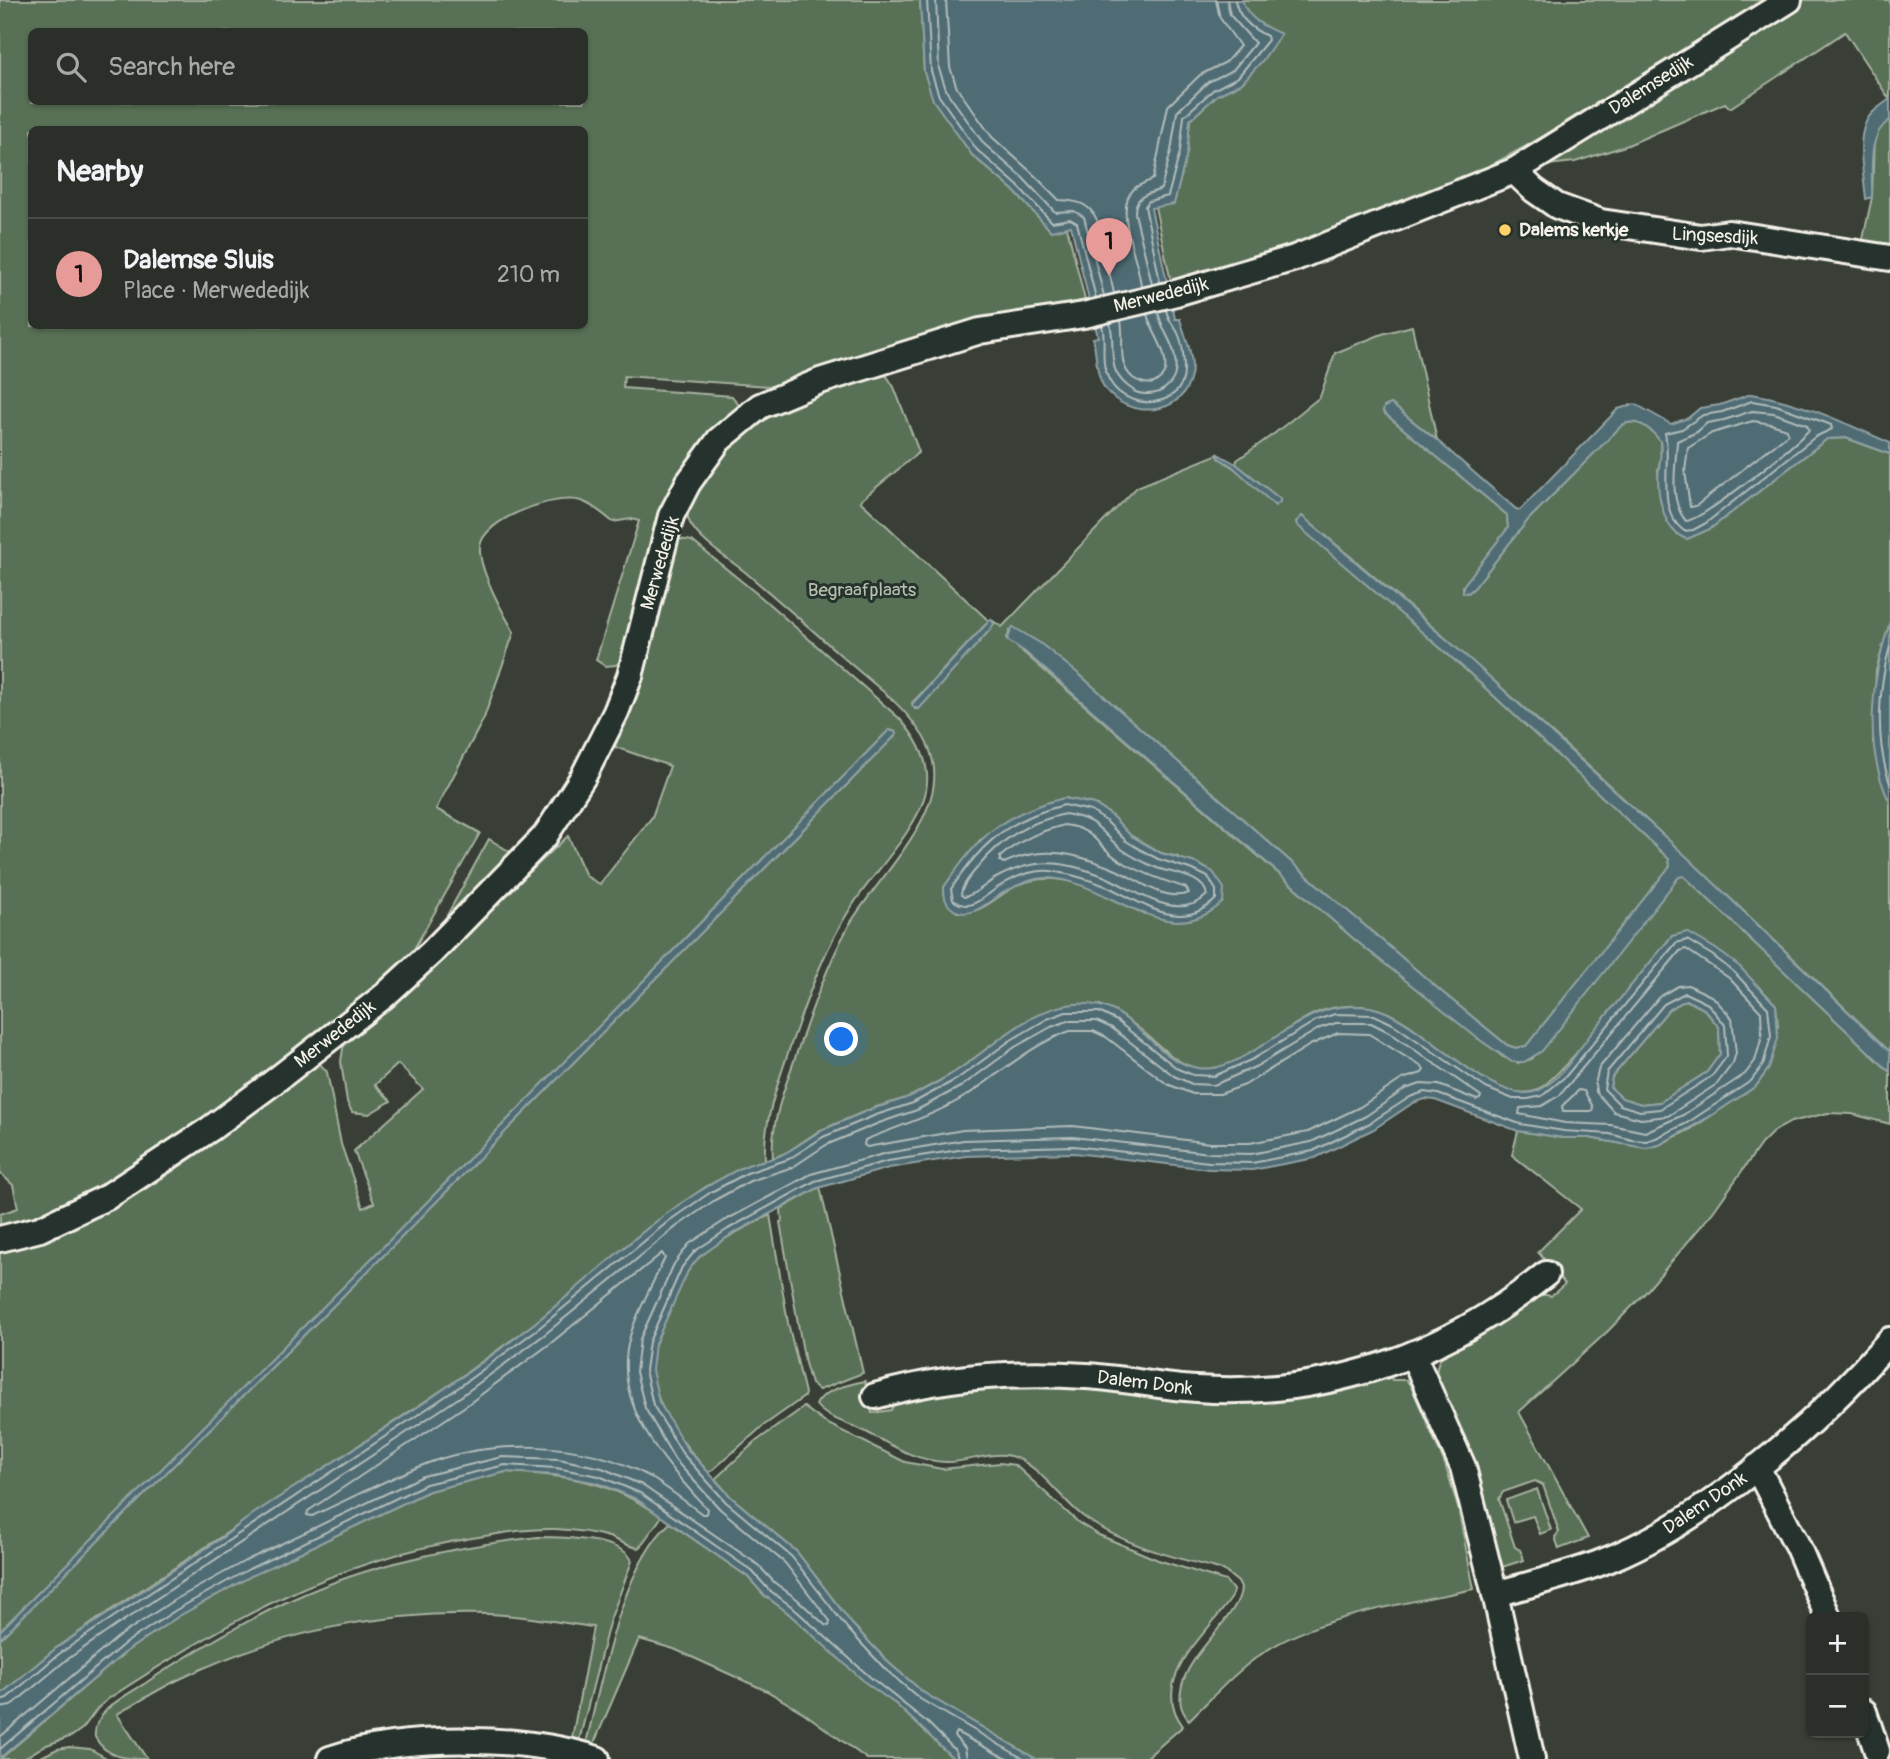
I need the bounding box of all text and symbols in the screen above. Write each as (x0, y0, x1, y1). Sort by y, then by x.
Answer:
search box (28, 28, 588, 105)
icon: search (52, 48, 90, 86)
street label: Dalemsedijk (1604, 50, 1698, 120)
text: Search here (108, 51, 235, 83)
text: Nearby (56, 153, 143, 190)
pin: 1 (1086, 218, 1132, 276)
place label: Dalems kerkje (1519, 218, 1629, 242)
marker: Dalems kerkje (1497, 222, 1513, 238)
street label: Lingsesdijk (1671, 222, 1759, 250)
text: Dalemse Sluis (123, 244, 274, 276)
text: 1 (75, 260, 84, 289)
text: 210 m (497, 260, 560, 289)
street label: Merwededijk (1111, 272, 1211, 318)
text: Place · Merwededijk (123, 276, 309, 305)
street label: Merwededijk (635, 513, 685, 613)
park label: Begraafplaats (808, 578, 917, 602)
street label: Merwededijk (290, 995, 381, 1073)
your location (824, 1022, 858, 1056)
street label: Dalem Donk (1096, 1365, 1194, 1401)
street label: Dalem Donk (1658, 1466, 1752, 1540)
map controls (1806, 1612, 1869, 1738)
button: + (1806, 1612, 1869, 1675)
button: − (1806, 1675, 1869, 1738)

